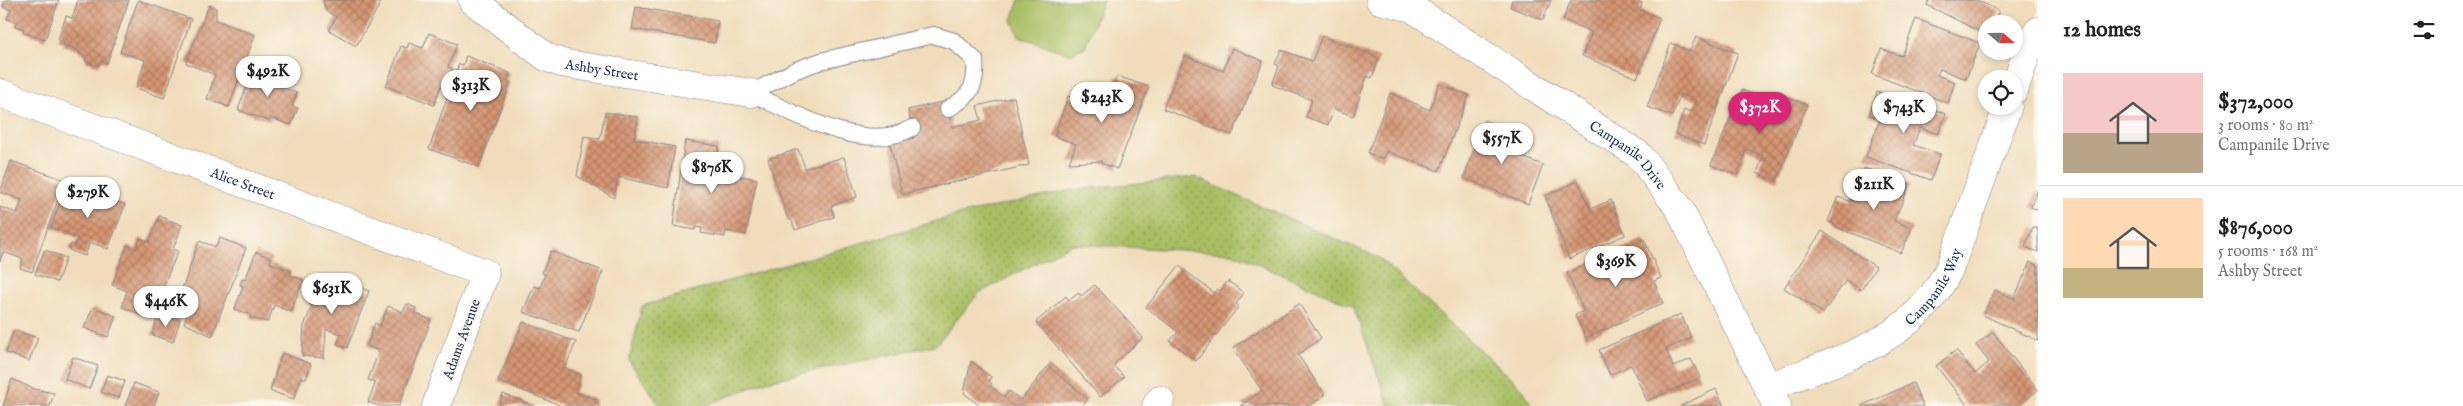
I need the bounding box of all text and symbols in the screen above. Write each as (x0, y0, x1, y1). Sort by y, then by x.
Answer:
north arrow (1978, 15, 2022, 60)
map controls (1978, 15, 2023, 115)
icon: filters (2410, 16, 2438, 44)
text: 12 homes (2063, 17, 2141, 44)
pin: $492K (233, 56, 303, 98)
street label: Ashby Street (563, 56, 640, 85)
text: $492K (247, 62, 289, 82)
pin: $313K (436, 70, 506, 112)
button: locate (1978, 70, 2023, 115)
text: $313K (452, 76, 490, 96)
pin: $243K (1067, 82, 1137, 124)
text: $243K (1081, 88, 1123, 108)
text: $372,000 (2218, 89, 2294, 116)
pin: $372K (1725, 92, 1795, 134)
pin: $743K (1869, 92, 1939, 134)
icon: home (2103, 93, 2163, 153)
text: $372K (1739, 98, 1781, 118)
text: $743K (1883, 98, 1925, 118)
text: 3 rooms · 80 m² (2218, 116, 2314, 136)
street label: Campanile Drive (1585, 117, 1670, 194)
pin: $557K (1467, 122, 1537, 165)
text: $557K (1482, 129, 1522, 149)
text: Campanile Drive (2218, 136, 2330, 156)
pin: $876K (677, 152, 747, 194)
text: $876K (692, 158, 732, 178)
street label: Alice Street (207, 164, 277, 204)
pin: $211K (1839, 168, 1909, 211)
text: $211K (1854, 175, 1894, 195)
pin: $279K (53, 176, 123, 219)
text: $279K (67, 183, 109, 203)
text: $876,000 (2218, 215, 2293, 242)
icon: home (2103, 218, 2163, 278)
text: 5 rooms · 168 m² (2218, 242, 2318, 262)
pin: $369K (1581, 246, 1651, 288)
street label: Campanile Way (1902, 246, 1966, 330)
text: $369K (1596, 252, 1636, 272)
text: Ashby Street (2218, 262, 2302, 282)
pin: $631K (297, 272, 367, 315)
text: $631K (312, 279, 352, 299)
pin: $446K (131, 286, 201, 328)
text: $446K (145, 292, 187, 312)
street label: Adams Avenue (439, 296, 485, 383)

